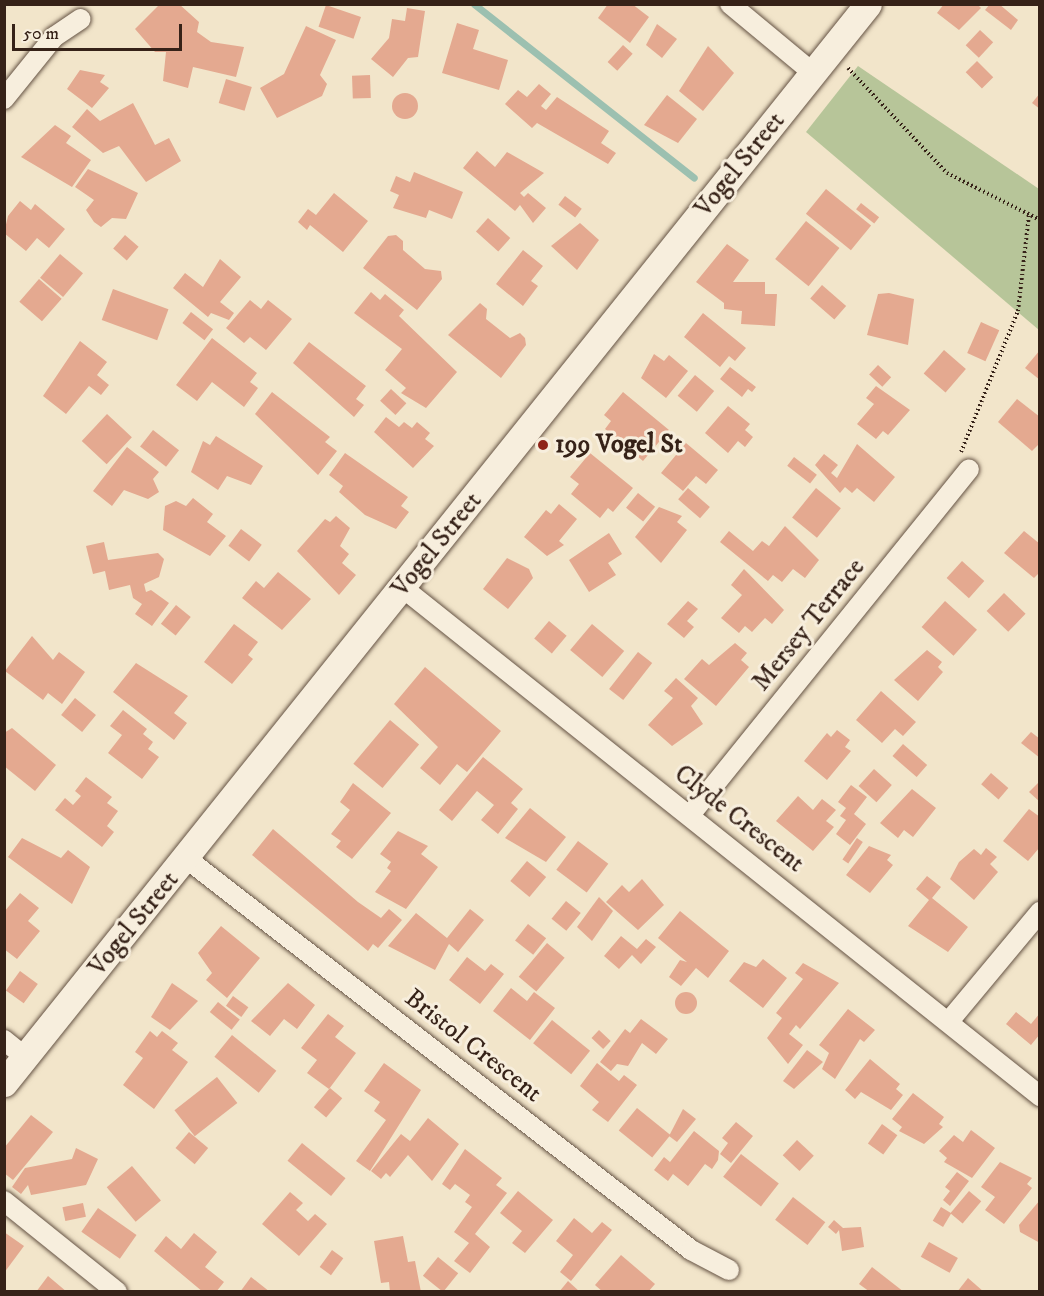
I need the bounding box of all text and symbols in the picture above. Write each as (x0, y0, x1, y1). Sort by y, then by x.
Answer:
scale bar (15, 12, 184, 50)
text: 50 m (23, 23, 59, 45)
street label: Vogel Street (688, 106, 792, 224)
place label: 199 Vogel St (555, 429, 682, 461)
marker: 199 Vogel St (536, 438, 550, 452)
street label: Vogel Street (385, 486, 489, 604)
street label: Mersey Terrace (746, 552, 872, 698)
street label: Clyde Crescent (668, 759, 810, 879)
street label: Vogel Street (82, 865, 186, 983)
street label: Bristol Crescent (398, 983, 548, 1109)

